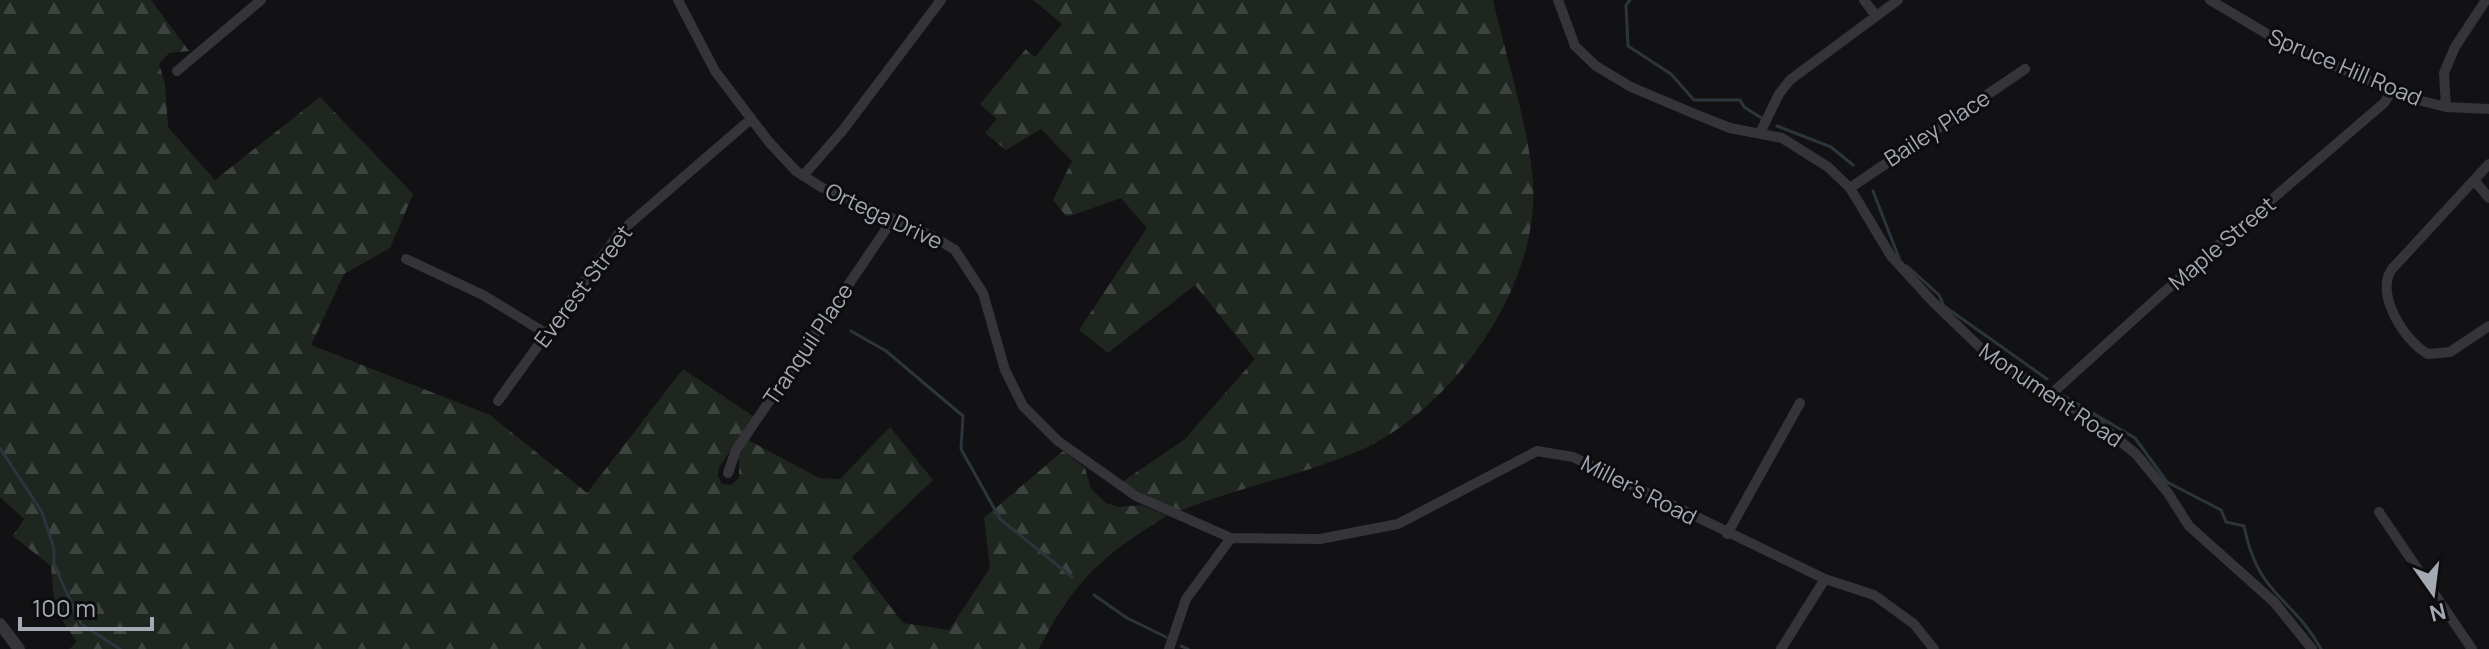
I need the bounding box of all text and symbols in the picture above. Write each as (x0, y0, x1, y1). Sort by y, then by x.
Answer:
street label: Spruce Hill Road (2264, 21, 2426, 113)
street label: Bailey Place (1879, 83, 1996, 173)
street label: Ortega Drive (820, 176, 948, 256)
street label: Maple Street (2162, 189, 2282, 297)
street label: Everest Street (527, 218, 639, 353)
street label: Tranquil Place (756, 277, 860, 411)
street label: Monument Road (1973, 336, 2129, 454)
street label: Miller's Road (1576, 448, 1702, 532)
north arrow (2393, 553, 2473, 633)
scale bar (20, 581, 152, 631)
text: 100 m (32, 591, 96, 624)
text: N (2427, 596, 2449, 629)

